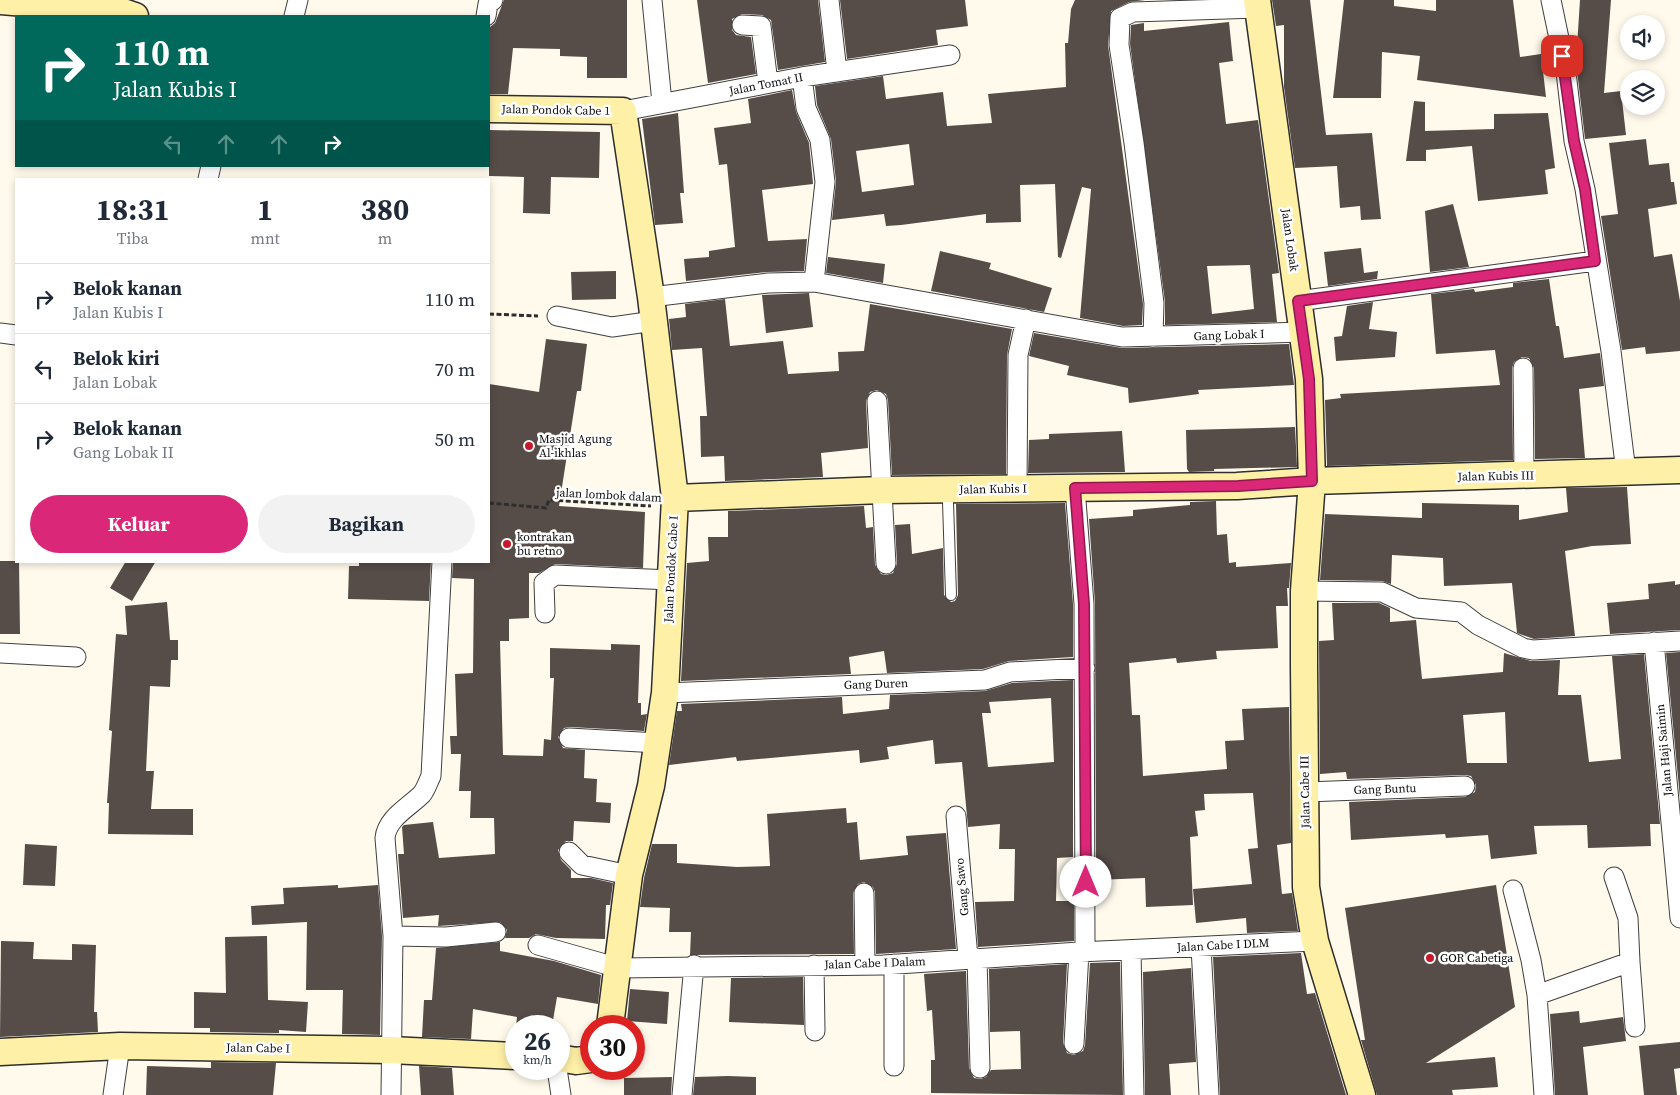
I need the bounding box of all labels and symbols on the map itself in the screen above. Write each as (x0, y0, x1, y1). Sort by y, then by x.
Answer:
pin (1541, 35, 1583, 77)
street label: Jalan Tomat II (727, 69, 804, 99)
street label: Jalan Pondok Cabe 1 (501, 101, 610, 119)
street label: Jalan Lobak (1278, 207, 1302, 273)
street label: Gang Lobak I (1193, 326, 1265, 344)
place label: Masjid Agung Al-ikhlas (539, 431, 612, 461)
marker: Masjid Agung Al-ikhlas (523, 440, 535, 452)
street label: Jalan Kubis III (1457, 467, 1534, 485)
street label: Jalan Kubis I (958, 480, 1027, 498)
street label: jalan lombok dalam (555, 484, 662, 506)
street label: Jalan Pondok Cabe I (660, 515, 682, 624)
place label: kontrakan bu retno (517, 529, 572, 559)
marker: kontrakan bu retno (501, 538, 513, 550)
street label: Gang Duren (844, 675, 908, 693)
street label: Jalan Haji Saimin (1652, 703, 1676, 798)
street label: Jalan Cabe III (1296, 755, 1314, 830)
street label: Gang Buntu (1353, 780, 1417, 798)
position arrow (1059, 855, 1111, 907)
street label: Gang Sawo (951, 857, 972, 917)
street label: Jalan Cabe I DLM (1175, 935, 1270, 955)
place label: GOR Cabetiga (1440, 950, 1514, 966)
marker: GOR Cabetiga (1424, 952, 1436, 964)
street label: Jalan Cabe I Dalam (823, 953, 926, 973)
speed limit sign: 30 (580, 1015, 645, 1080)
street label: Jalan Cabe I (225, 1039, 290, 1057)

